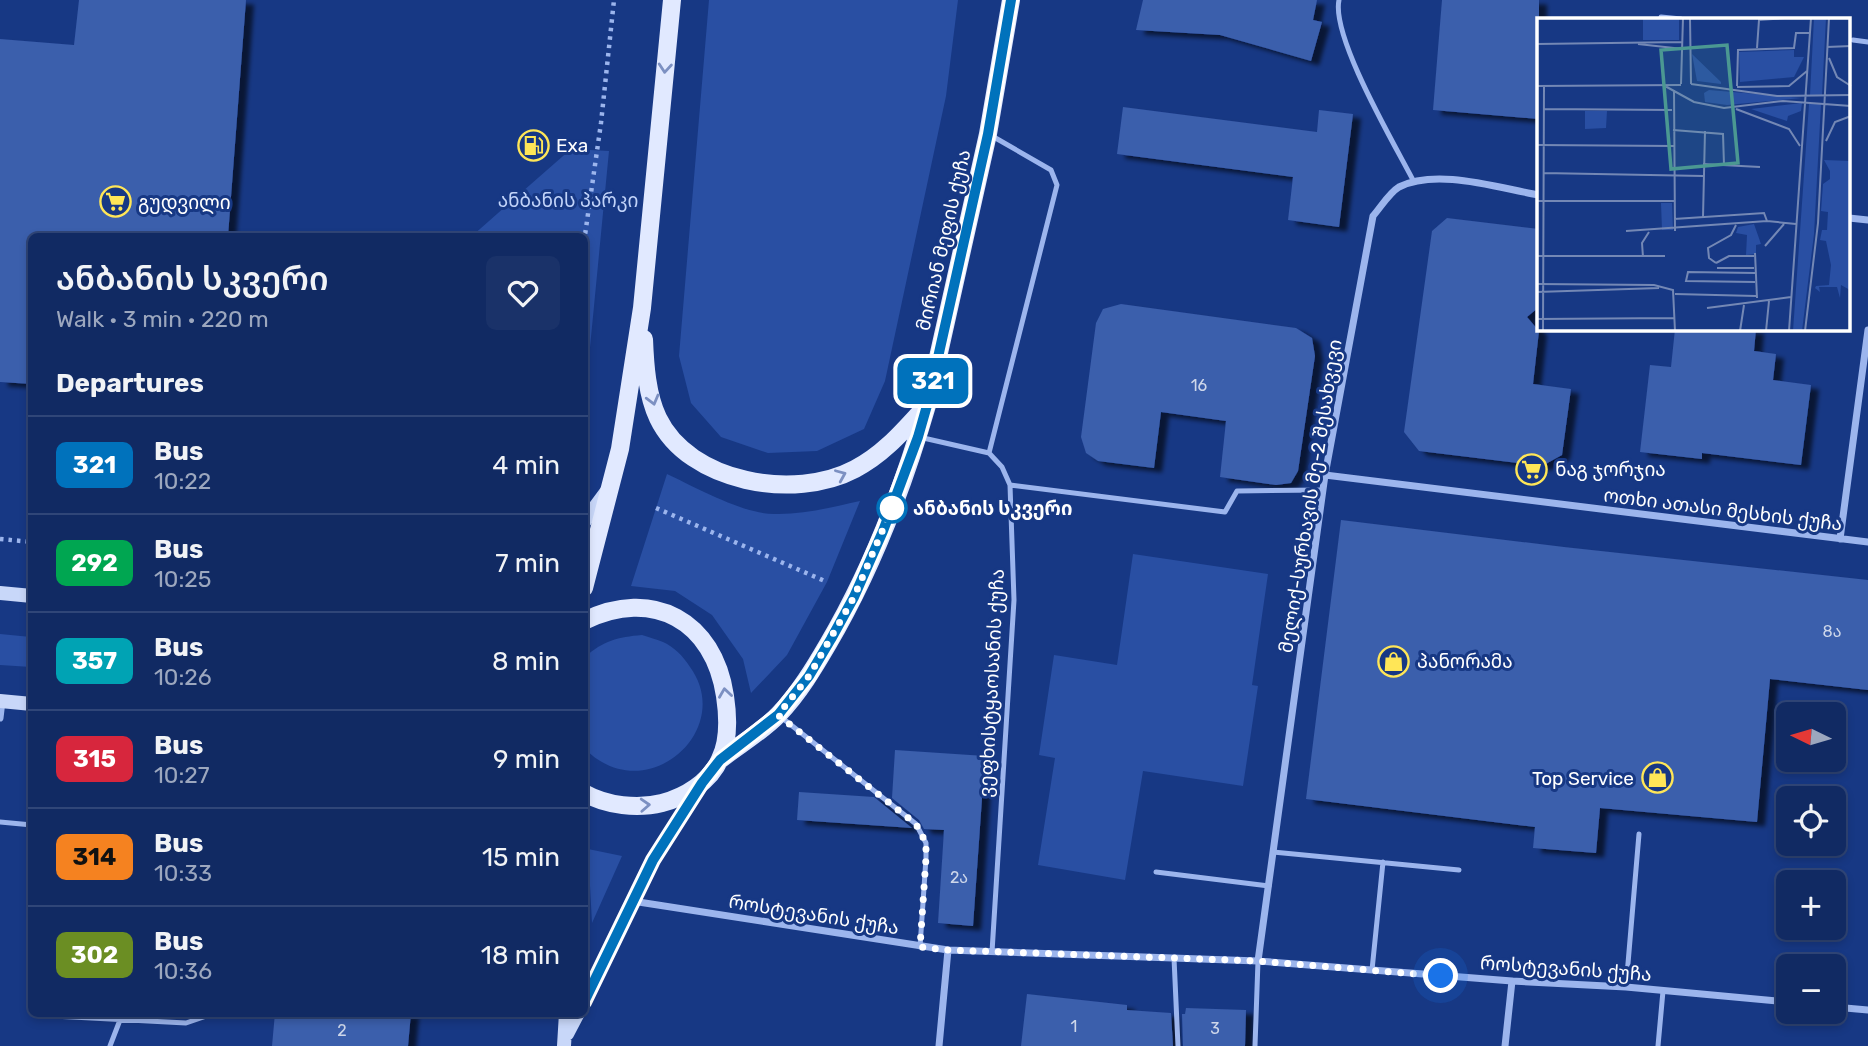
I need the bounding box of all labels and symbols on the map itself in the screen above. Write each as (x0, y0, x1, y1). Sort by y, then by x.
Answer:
inset map (1537, 18, 1850, 331)
one-way arrow (658, 62, 673, 74)
fuel station icon: Exa (516, 128, 550, 162)
place label: Exa (556, 134, 588, 157)
street label: მირიან მეფის ქუჩა (911, 147, 976, 333)
supermarket icon: გუდვილი (98, 185, 132, 219)
park label: ანბანის პარკი (498, 189, 638, 212)
place label: გუდვილი (138, 191, 231, 215)
street label: მელიქ-სურხავის მე-2 შესახვევი (1274, 338, 1348, 655)
line badge: 321 (893, 358, 973, 404)
house number: 16 (1191, 376, 1208, 395)
one-way arrow (645, 394, 659, 406)
supermarket icon: ნაგ ჯორჯია (1515, 452, 1549, 486)
place label: ნაგ ჯორჯია (1555, 458, 1666, 481)
one-way arrow (834, 469, 847, 483)
street label: ოთხი ათასი მესხის ქუჩა (1602, 483, 1844, 536)
marker: ანბანის სკვერი (877, 493, 907, 523)
place label: ანბანის სკვერი (913, 497, 1072, 520)
street label: ვეფხისტყაოსანის ქუჩა (974, 568, 1009, 798)
house number: 8ა (1823, 622, 1841, 641)
shop icon: პანორამა (1377, 644, 1411, 678)
place label: პანორამა (1417, 650, 1513, 673)
one-way arrow (717, 687, 732, 699)
north arrow (1776, 702, 1846, 772)
shop icon: Top Service (1640, 761, 1674, 795)
place label: Top Service (1532, 767, 1634, 790)
one-way arrow (640, 798, 651, 813)
house number: 2ა (950, 868, 968, 887)
street label: როსტევანის ქუჩა (727, 890, 901, 939)
street label: როსტევანის ქუჩა (1479, 951, 1652, 986)
your location (1423, 958, 1458, 993)
house number: 1 (1071, 1017, 1077, 1036)
house number: 3 (1210, 1019, 1220, 1038)
house number: 2 (337, 1021, 347, 1040)

